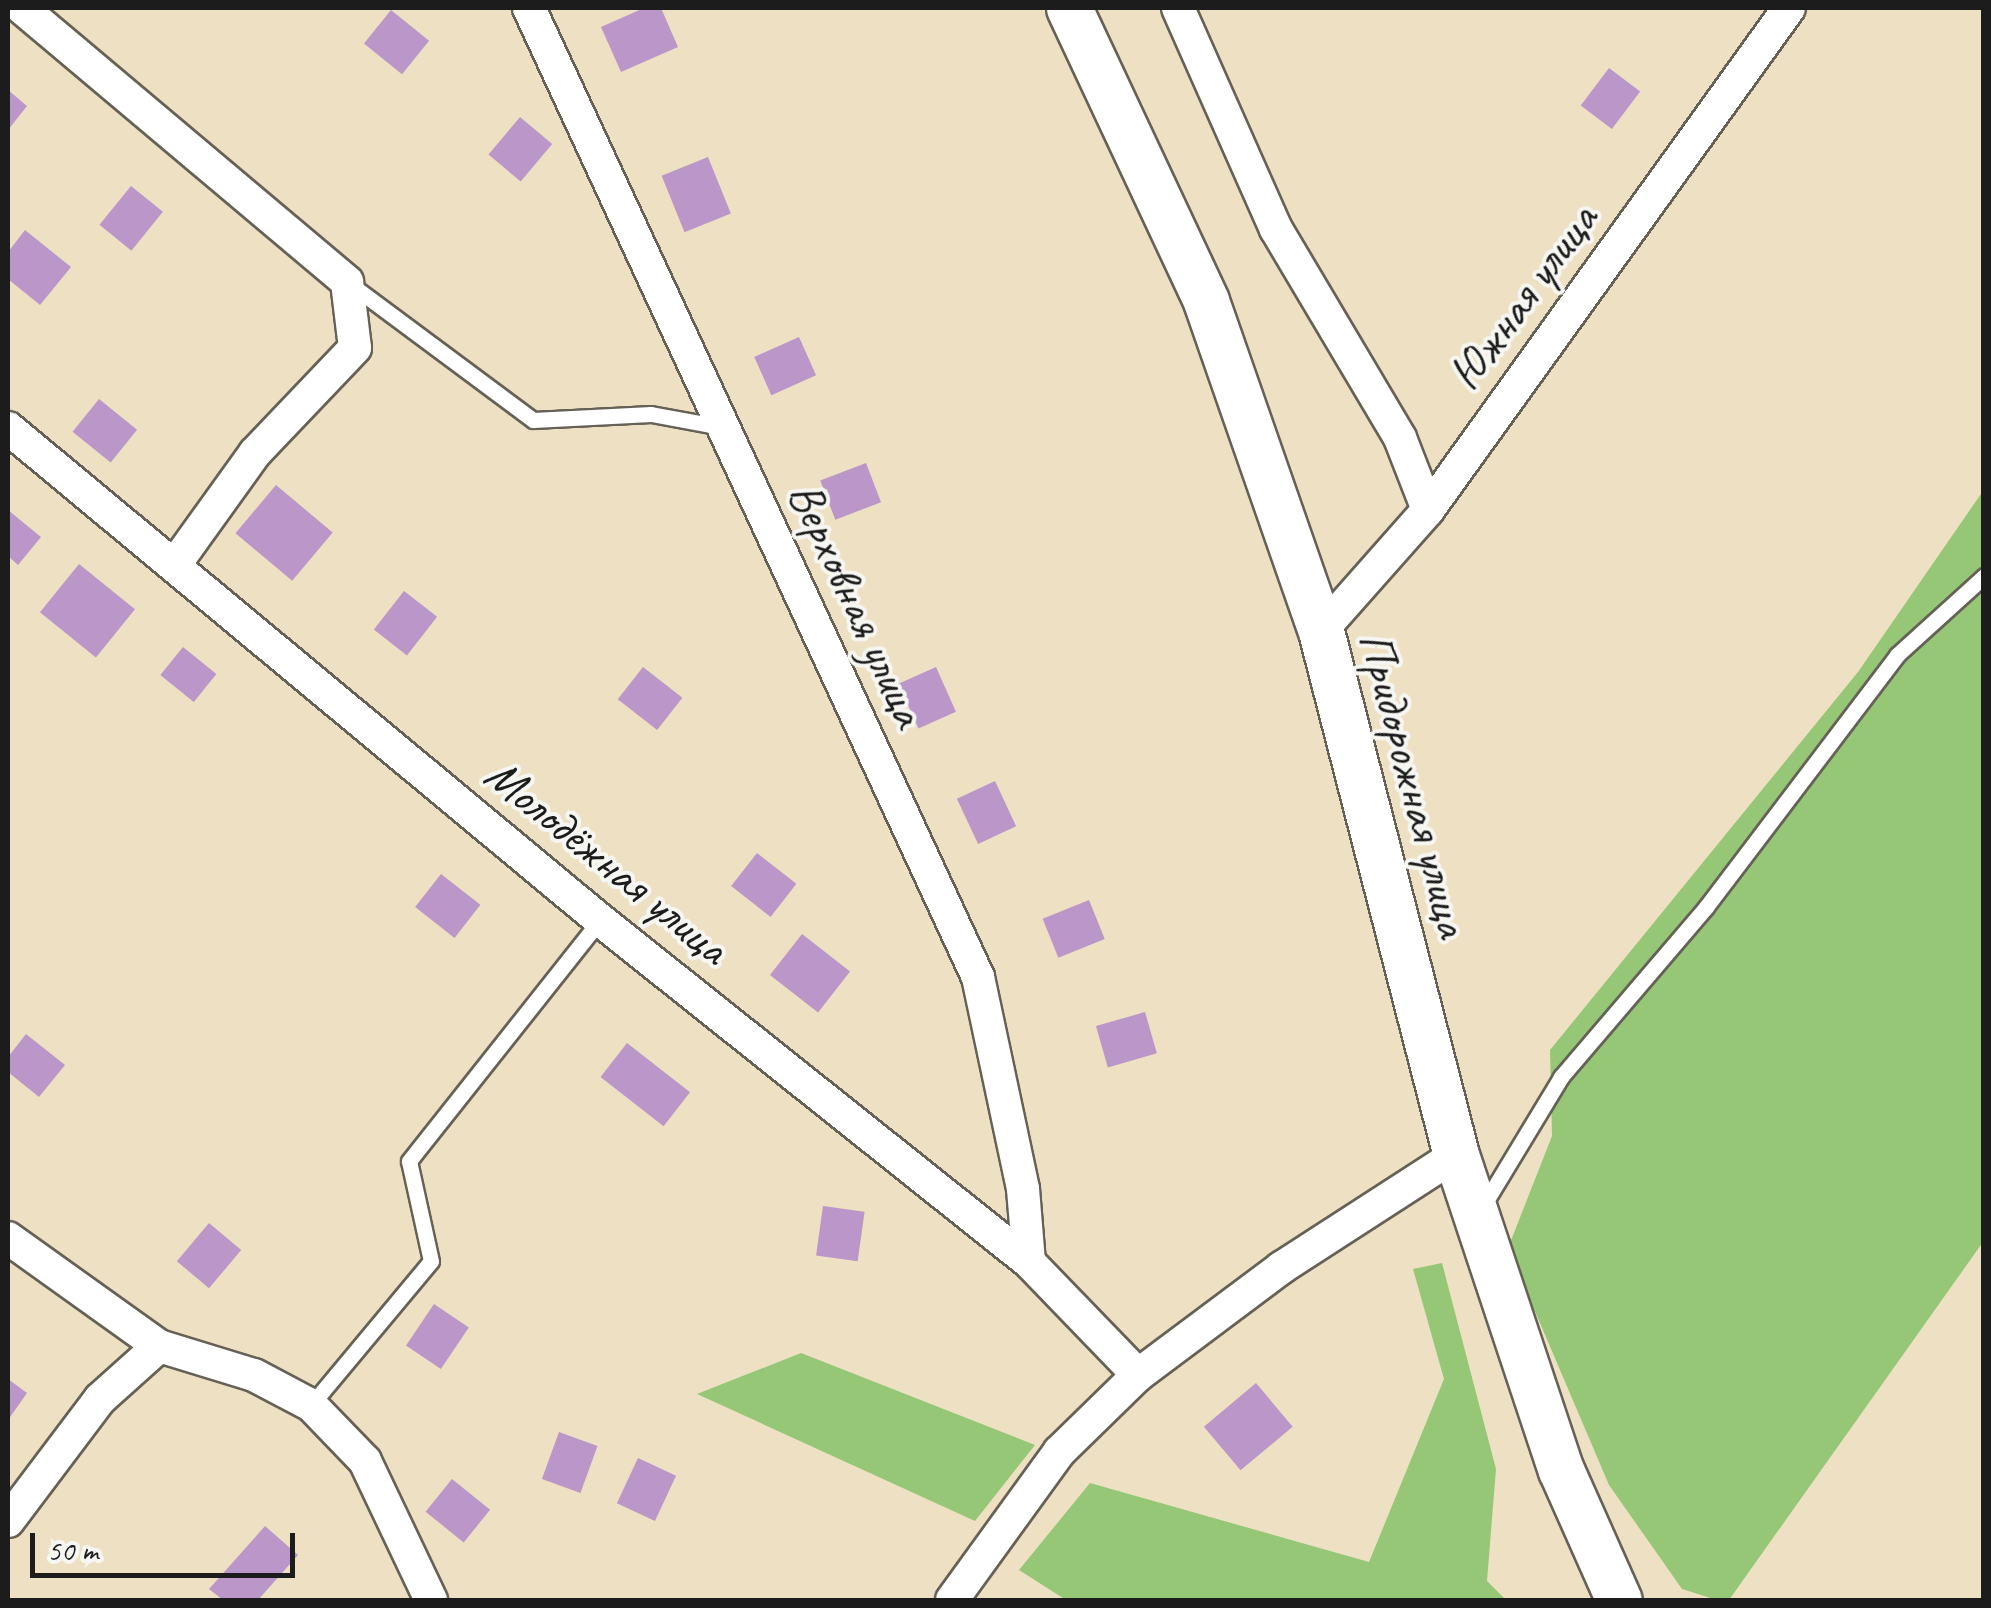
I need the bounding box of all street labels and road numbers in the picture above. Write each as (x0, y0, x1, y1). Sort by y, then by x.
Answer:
street label: Южная улица (1435, 191, 1611, 403)
street label: Верховная улица (774, 471, 940, 737)
street label: Придорожная улица (1345, 624, 1483, 944)
street label: Молодёжная улица (472, 744, 742, 978)

